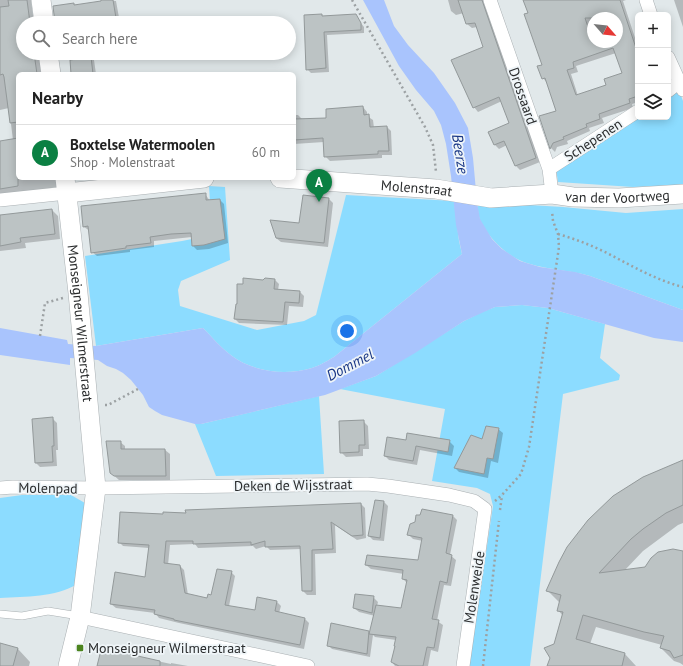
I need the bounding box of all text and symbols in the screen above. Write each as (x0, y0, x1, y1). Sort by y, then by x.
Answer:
north arrow (587, 12, 623, 48)
map controls (635, 12, 671, 120)
button: + (635, 12, 671, 48)
search box (16, 16, 296, 60)
icon: search (30, 27, 52, 49)
text: Search here (62, 29, 138, 48)
button: − (635, 48, 671, 84)
street label: Drossaard (505, 65, 541, 127)
button: layers (635, 84, 671, 120)
text: Nearby (32, 87, 83, 109)
street label: Schepenen (561, 115, 625, 165)
water label: Beerze (448, 133, 473, 175)
text: Boxtelse Watermoolen (70, 135, 215, 154)
text: A (41, 144, 49, 161)
text: 60 m (252, 144, 280, 161)
text: Shop · Molenstraat (70, 154, 175, 171)
pin: A (306, 169, 332, 202)
street label: Molenstraat (380, 176, 454, 201)
street label: van der Voortweg (564, 186, 670, 207)
street label: Monseigneur Wilmerstraat (64, 244, 97, 403)
your location (337, 321, 357, 341)
water label: Dommel (323, 344, 377, 385)
street label: Deken de Wijsstraat (234, 475, 353, 495)
street label: Molenpad (18, 478, 78, 498)
street label: Molenweide (459, 549, 489, 625)
place label: Monseigneur Wilmerstraat (88, 639, 246, 657)
marker: Monseigneur Wilmerstraat (75, 643, 85, 653)

